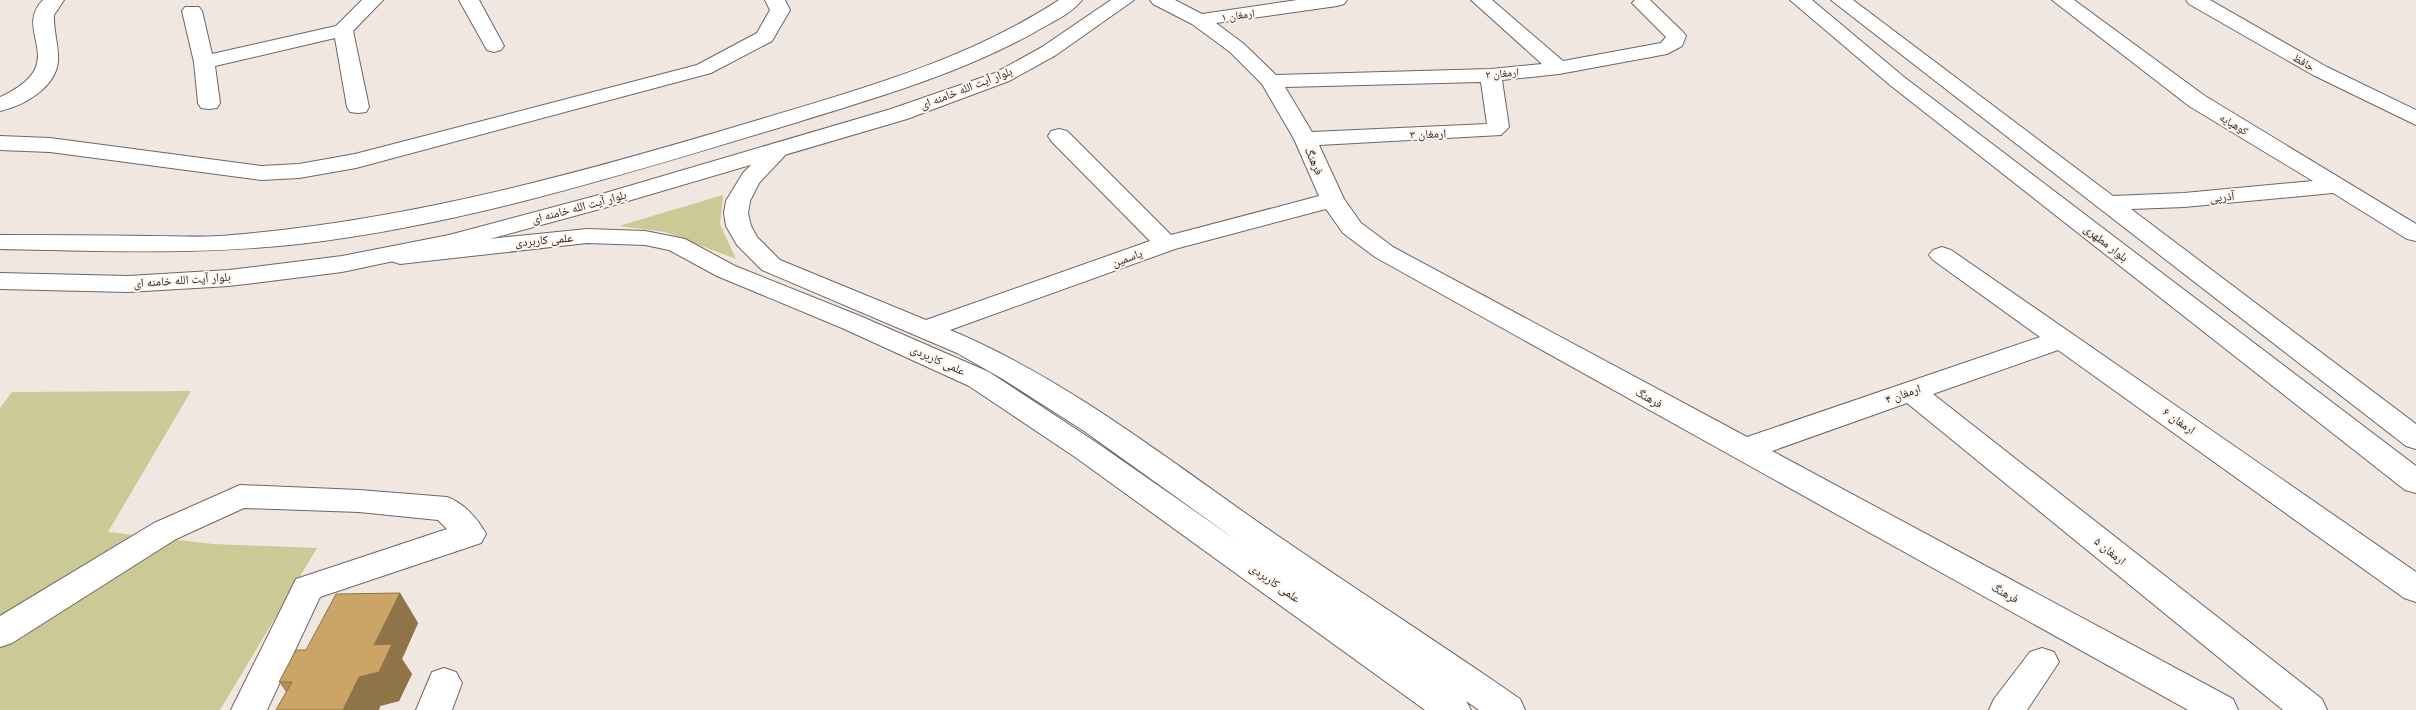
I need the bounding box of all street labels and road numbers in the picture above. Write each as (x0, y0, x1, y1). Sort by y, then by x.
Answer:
street label: ارمغان ۱ (1220, 6, 1256, 24)
street label: حافظ (2291, 50, 2317, 73)
street label: بلوار آیت الله خامنه ای (918, 63, 1014, 112)
street label: ارمغان ۲ (1485, 65, 1519, 81)
street label: کوهپایه (2217, 110, 2251, 138)
street label: ارمغان ۳ (1409, 125, 1447, 142)
street label: فرهنگ (1302, 145, 1327, 177)
street label: بلوار آیت الله خامنه ای (530, 187, 628, 227)
street label: آذرپی (2209, 188, 2236, 205)
street label: بلوار مطهری (2081, 221, 2132, 265)
street label: علمی کاربردی (514, 229, 574, 250)
street label: یاسمین (1110, 245, 1144, 270)
street label: بلوار آیت الله خامنه ای (133, 269, 231, 291)
street label: علمی کاربردی (908, 341, 968, 379)
street label: ارمغان ۴ (1883, 380, 1923, 407)
street label: فرهنگ (1633, 384, 1665, 411)
street label: ارمغان ۶ (2160, 404, 2199, 437)
street label: ارمغان ۵ (2091, 533, 2129, 568)
street label: علمی کاربردی (1247, 560, 1304, 606)
street label: فرهنگ (1989, 579, 2021, 606)

